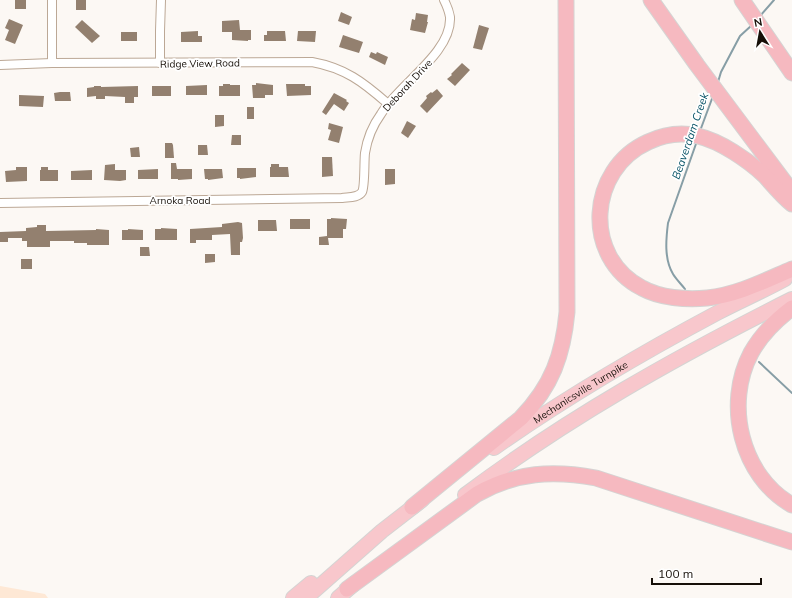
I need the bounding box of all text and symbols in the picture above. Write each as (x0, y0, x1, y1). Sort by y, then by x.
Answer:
north arrow (740, 12, 780, 52)
text: N (753, 15, 764, 30)
street label: Ridge View Road (160, 56, 240, 71)
street label: Deborah Drive (380, 56, 435, 114)
water label: Beaverdam Creek (669, 91, 711, 181)
street label: Arnoka Road (150, 194, 210, 207)
street label: Mechanicsville Turnpike (531, 358, 630, 427)
scale bar (652, 560, 761, 586)
text: 100 m (658, 566, 693, 581)

